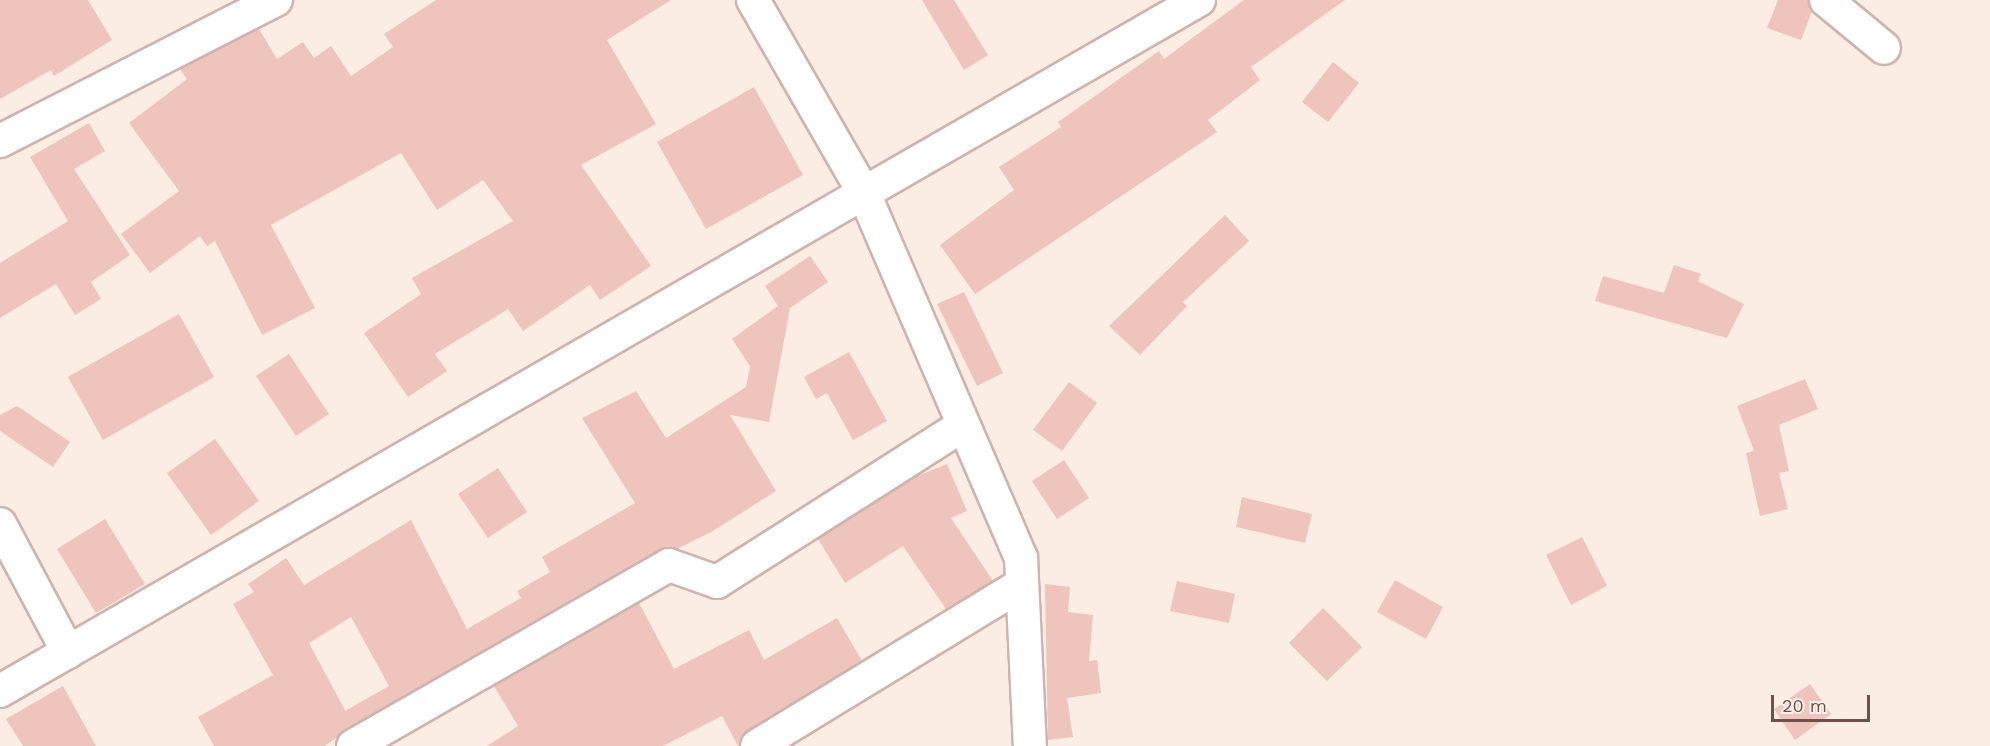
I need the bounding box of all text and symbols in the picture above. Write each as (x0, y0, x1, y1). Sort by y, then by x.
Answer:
scale bar (1774, 683, 1873, 721)
text: 20 m (1782, 695, 1827, 716)

